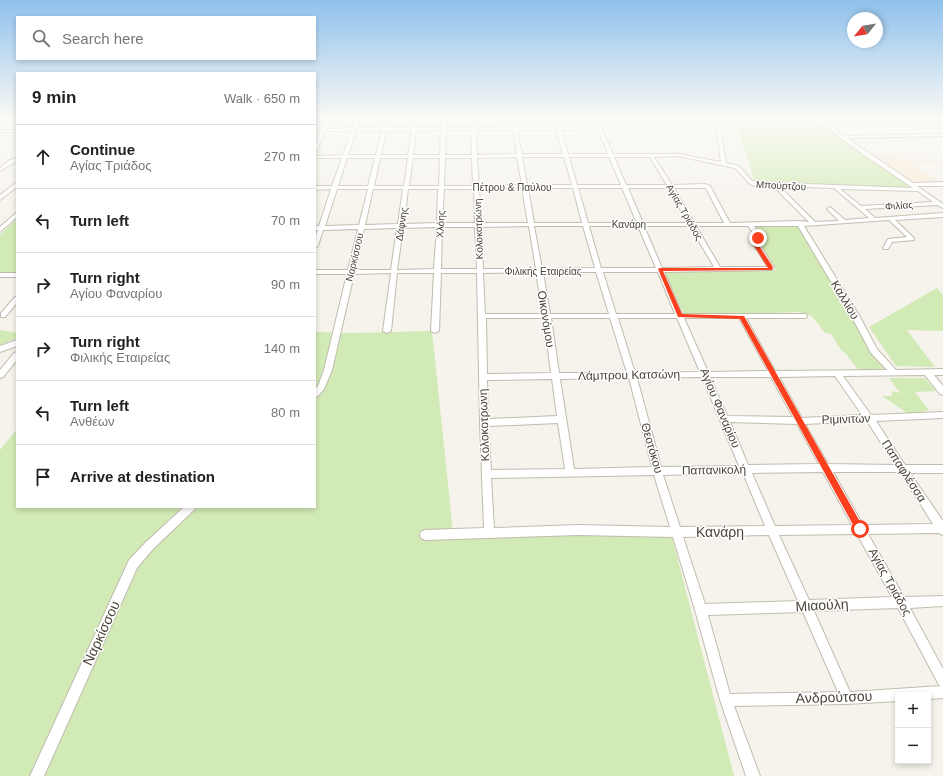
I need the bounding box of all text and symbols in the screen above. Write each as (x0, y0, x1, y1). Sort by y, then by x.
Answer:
north arrow (847, 12, 883, 48)
search box (16, 16, 316, 60)
icon: search (30, 27, 52, 49)
text: Search here (62, 30, 144, 47)
text: 9 min (32, 88, 76, 107)
text: Walk · 650 m (224, 91, 300, 106)
text: Continue (70, 141, 135, 158)
icon: ahead (32, 146, 54, 168)
text: 270 m (264, 149, 300, 164)
text: Αγίας Τριάδος (70, 158, 151, 173)
street label: Μπούρτζου (756, 179, 806, 193)
street label: Πέτρου & Παύλου (473, 182, 551, 193)
street label: Αγίας Τριάδος (664, 182, 705, 242)
street label: Κολοκοτρώνη (472, 198, 485, 259)
street label: Φιλίας (885, 199, 914, 212)
street label: Δάφνης (393, 206, 410, 242)
icon: left (32, 210, 54, 232)
street label: Χλόης (434, 210, 447, 238)
text: Turn left (70, 212, 129, 229)
text: 70 m (271, 213, 300, 228)
street label: Κανάρη (612, 219, 646, 230)
route end (749, 229, 767, 247)
street label: Ναρκίσσου (344, 232, 365, 282)
street label: Φιλικής Εταιρείας (504, 266, 582, 277)
text: Turn right (70, 269, 140, 286)
icon: right (32, 274, 54, 296)
text: 90 m (271, 277, 300, 292)
street label: Καλλίου (828, 278, 862, 322)
text: Αγίου Φαναρίου (70, 286, 162, 301)
street label: Οικονόμου (535, 290, 557, 348)
text: Turn right (70, 333, 140, 350)
icon: right (32, 338, 54, 360)
text: 140 m (264, 341, 300, 356)
text: Φιλικής Εταιρείας (70, 350, 170, 365)
street label: Αγίου Φαναρίου (697, 366, 743, 450)
street label: Λάμπρου Κατσώνη (578, 367, 680, 383)
street label: Κολοκοτρωνη (476, 388, 492, 462)
text: Turn left (70, 397, 129, 414)
icon: left (32, 402, 54, 424)
text: 80 m (271, 405, 300, 420)
street label: Ριμινιτών (821, 411, 871, 427)
text: Ανθέων (70, 414, 115, 429)
street label: Θεοτόκου (638, 421, 666, 475)
street label: Παπαφλέσσα (879, 437, 929, 505)
street label: Παπανικολή (682, 462, 746, 478)
icon: arrive (32, 466, 54, 488)
text: Arrive at destination (70, 468, 215, 485)
route start (851, 520, 869, 538)
street label: Κανάρη (696, 524, 744, 540)
street label: Αγίας Τριάδος (866, 546, 914, 618)
street label: Μιαούλη (795, 596, 849, 614)
street label: Ναρκίσσου (79, 598, 123, 668)
street label: Ανδρούτσου (795, 688, 873, 706)
map controls (895, 692, 931, 764)
button: + (895, 692, 931, 728)
button: − (895, 728, 931, 764)

